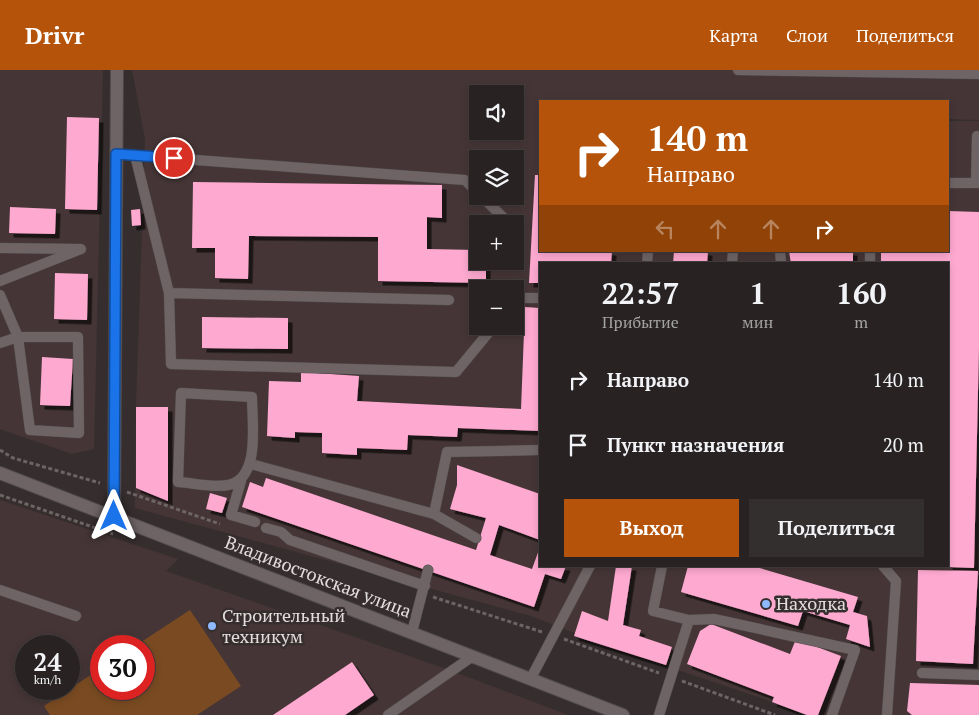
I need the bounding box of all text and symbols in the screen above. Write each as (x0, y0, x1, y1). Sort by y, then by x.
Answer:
text: Drivr (25, 19, 84, 51)
text: Карта (709, 23, 758, 47)
text: Слои (786, 23, 828, 47)
text: Поделиться (856, 23, 954, 47)
map controls (469, 85, 524, 335)
button: sound (469, 85, 524, 140)
text: 140 m (647, 115, 748, 161)
icon: right (564, 120, 629, 185)
pin (153, 137, 195, 179)
icon: arrive (160, 144, 188, 172)
button: layers (469, 150, 524, 205)
text: Направо (647, 159, 735, 188)
button: + (469, 215, 524, 270)
icon: left (651, 215, 679, 243)
icon: ahead (704, 215, 732, 243)
icon: ahead (757, 215, 785, 243)
icon: right (810, 215, 838, 243)
text: 22:57 (601, 273, 680, 313)
text: 1 (749, 273, 766, 313)
text: 160 (836, 273, 887, 313)
button: − (469, 280, 524, 335)
text: Прибытие (602, 311, 679, 333)
text: мин (742, 311, 773, 333)
text: m (854, 311, 868, 333)
icon: right (564, 366, 592, 394)
text: Направо (607, 367, 689, 392)
text: 140 m (873, 367, 924, 392)
icon: arrive (564, 431, 592, 459)
text: Пункт назначения (607, 432, 784, 457)
text: 20 m (883, 432, 924, 457)
position arrow (87, 489, 139, 541)
button: Выход (564, 499, 739, 557)
button: Поделиться (749, 499, 924, 557)
street label: Владивостокская улица (222, 529, 415, 623)
place label: Находка (776, 591, 846, 615)
marker: Находка (760, 598, 772, 610)
place label: Строительный техникум (222, 603, 345, 648)
marker: Строительный техникум (206, 620, 218, 632)
speed limit sign: 30 (90, 635, 155, 700)
text: 24 (33, 645, 62, 678)
text: km/h (34, 672, 61, 687)

